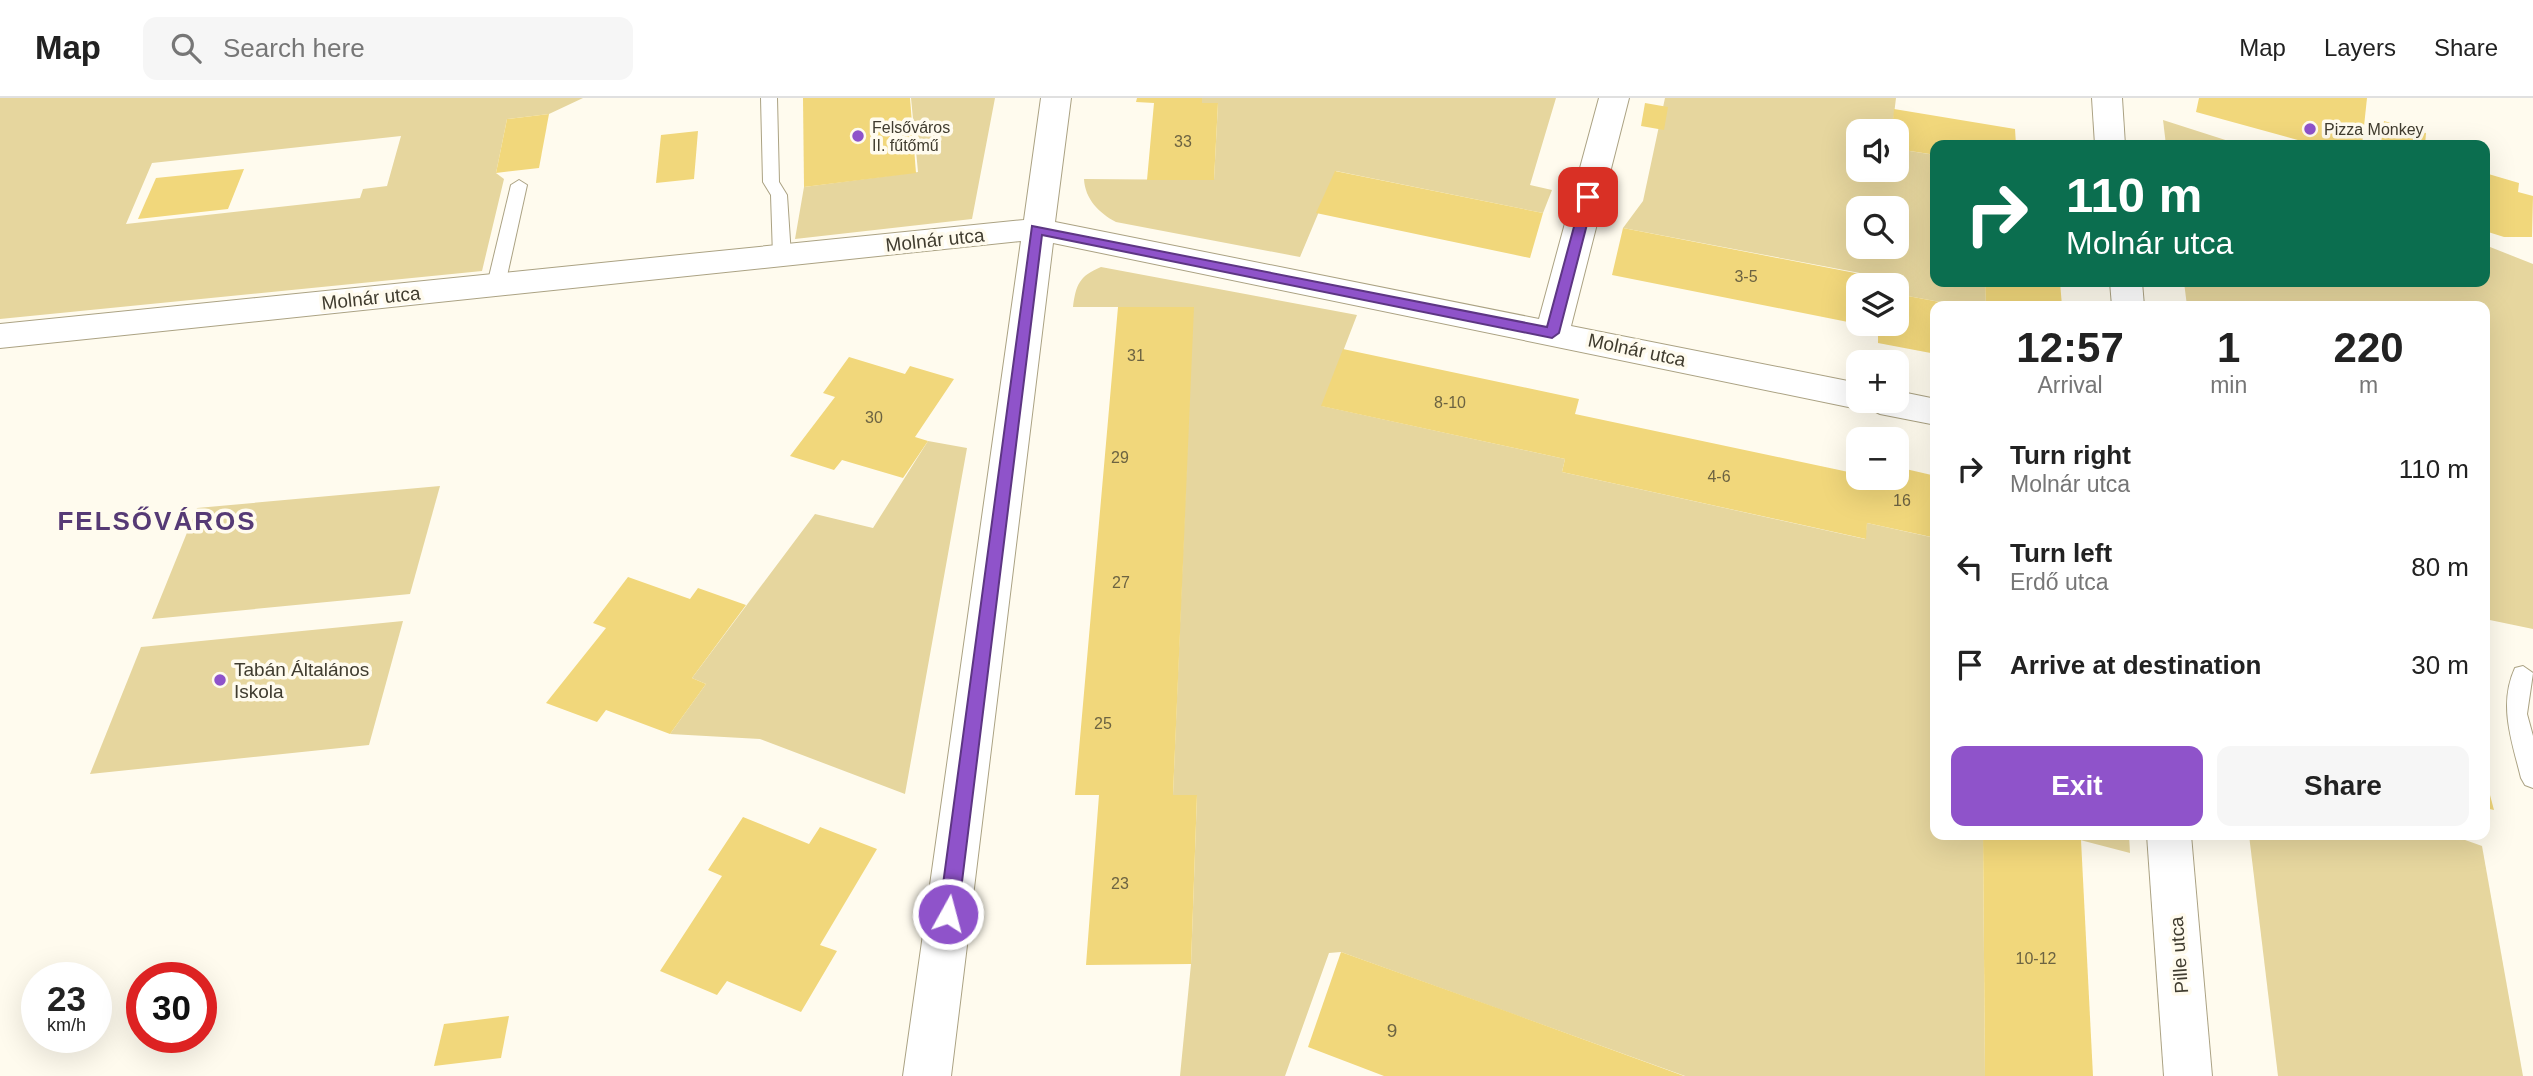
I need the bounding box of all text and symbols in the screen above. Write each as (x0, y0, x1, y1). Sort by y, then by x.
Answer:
search box (143, 17, 633, 80)
text: Map (35, 29, 101, 66)
icon: search (167, 29, 205, 67)
text: Search here (223, 33, 365, 63)
text: Map (2239, 34, 2286, 61)
text: Layers (2324, 34, 2396, 61)
text: Share (2434, 34, 2498, 61)
place label: Felsőváros II. fűtőmű (872, 119, 950, 154)
map controls (1846, 119, 1909, 490)
button: sound (1846, 119, 1909, 182)
marker: Pizza Monkey (2302, 121, 2318, 137)
place label: Pizza Monkey (2324, 121, 2424, 138)
marker: Felsőváros II. fűtőmű (850, 128, 866, 144)
house number: 33 (1174, 133, 1192, 150)
pin (1558, 167, 1618, 227)
icon: right (1951, 168, 2042, 259)
text: 110 m (2066, 168, 2202, 222)
icon: arrive (1569, 178, 1607, 216)
button: search (1846, 196, 1909, 259)
street label: Molnár utca (885, 224, 986, 256)
text: Molnár utca (2066, 225, 2233, 261)
house number: 3-5 (1734, 268, 1758, 285)
button: layers (1846, 273, 1909, 336)
street label: Molnár utca (321, 282, 422, 314)
text: 12:57 (2016, 324, 2124, 371)
text: 1 (2217, 324, 2240, 371)
text: 220 (2334, 324, 2404, 371)
street label: Molnár utca (1586, 329, 1688, 371)
house number: 31 (1127, 347, 1145, 364)
button: + (1846, 350, 1909, 413)
text: Arrival (2037, 372, 2103, 398)
text: min (2210, 372, 2247, 398)
text: m (2359, 372, 2378, 398)
house number: 8-10 (1434, 394, 1466, 411)
house number: 30 (865, 409, 883, 426)
button: − (1846, 427, 1909, 490)
text: Turn right (2010, 440, 2131, 470)
house number: 29 (1111, 449, 1129, 466)
icon: right (1951, 450, 1989, 488)
text: 110 m (2399, 454, 2469, 484)
house number: 4-6 (1707, 468, 1731, 485)
text: Molnár utca (2010, 471, 2130, 497)
house number: 16 (1893, 492, 1911, 509)
district label: FELSŐVÁROS (57, 506, 257, 536)
text: Turn left (2010, 538, 2112, 568)
icon: left (1951, 548, 1989, 586)
text: 80 m (2411, 552, 2469, 582)
text: Erdő utca (2010, 569, 2108, 595)
house number: 27 (1112, 574, 1130, 591)
icon: arrive (1951, 646, 1989, 684)
text: Arrive at destination (2010, 650, 2261, 680)
text: 30 m (2411, 650, 2469, 680)
place label: Tabán Általános Iskola (234, 659, 369, 702)
marker: Tabán Általános Iskola (212, 672, 228, 688)
house number: 25 (1094, 715, 1112, 732)
button: Exit (1951, 746, 2203, 826)
button: Share (2217, 746, 2469, 826)
house number: 23 (1111, 875, 1129, 892)
position arrow (911, 877, 985, 951)
street label: Pille utca (2166, 915, 2192, 994)
house number: 10-12 (2016, 950, 2057, 967)
speed limit sign: 30 (126, 962, 217, 1053)
text: 23 (47, 979, 86, 1018)
text: km/h (47, 1015, 86, 1035)
house number: 9 (1387, 1020, 1397, 1041)

